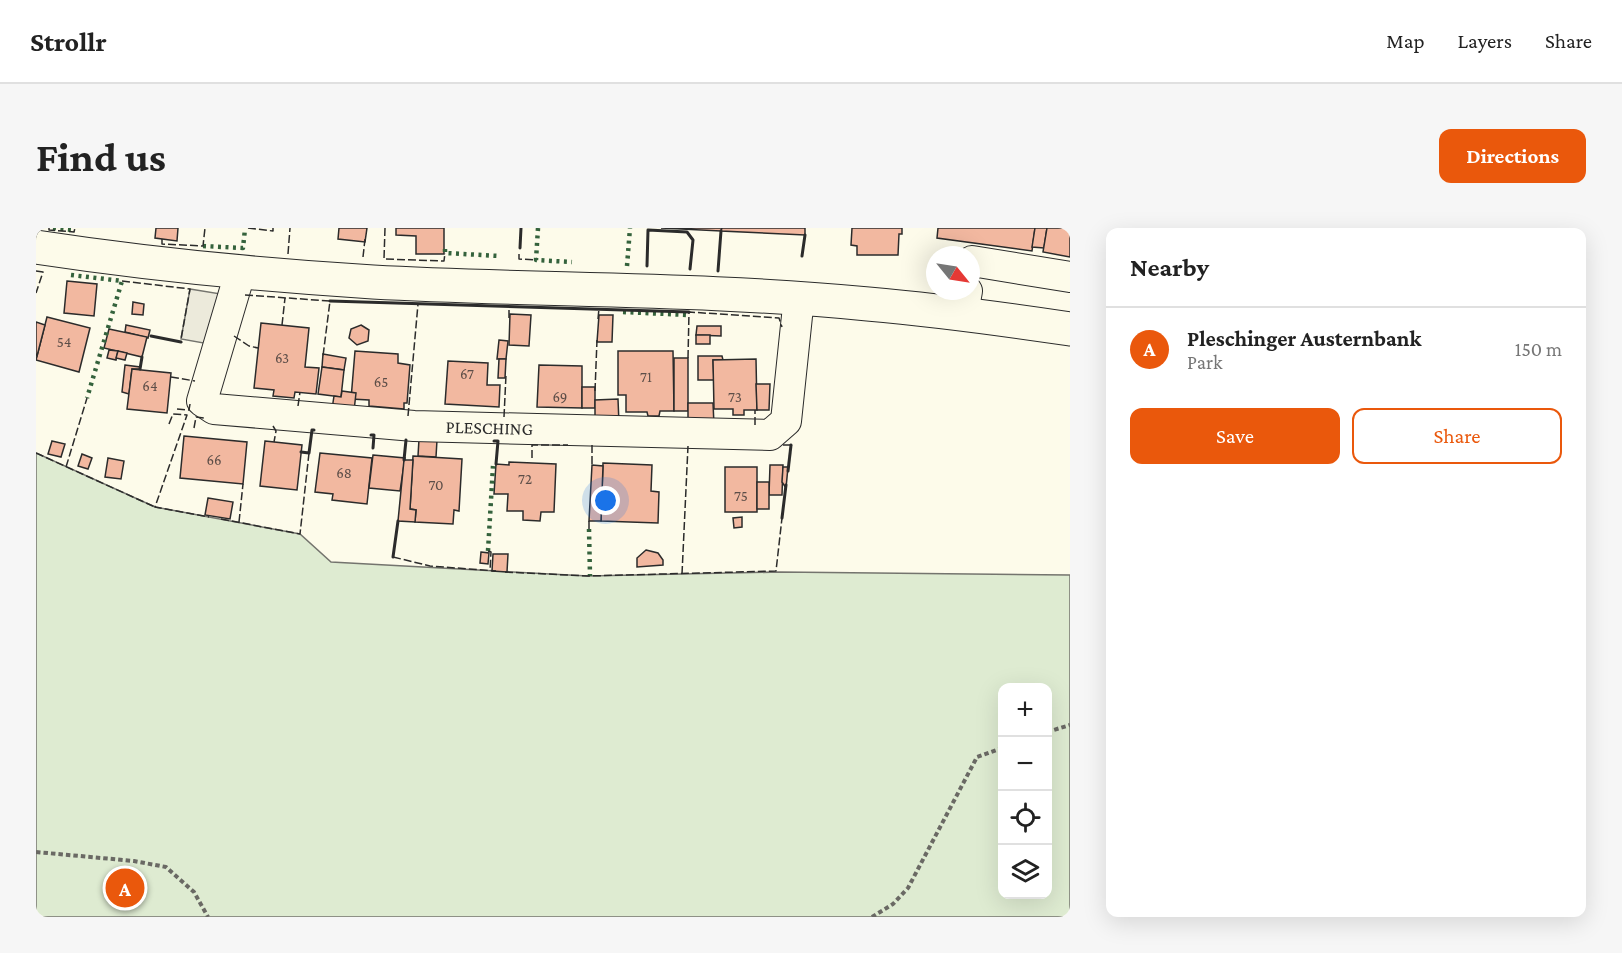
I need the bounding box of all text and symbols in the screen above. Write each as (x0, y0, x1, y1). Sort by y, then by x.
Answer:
text: Strollr (30, 26, 107, 57)
text: Map (1386, 29, 1425, 53)
text: Layers (1458, 29, 1512, 53)
text: Share (1545, 29, 1592, 53)
button: Directions (1439, 129, 1586, 183)
text: Find us (36, 133, 166, 180)
north arrow (926, 246, 980, 300)
text: Nearby (1130, 253, 1209, 282)
text: Pleschinger Austernbank (1187, 326, 1421, 351)
house number: 54 (57, 334, 71, 350)
text: A (1144, 338, 1155, 360)
text: 150 m (1515, 338, 1562, 360)
house number: 63 (275, 350, 289, 366)
text: Park (1187, 351, 1223, 373)
house number: 67 (460, 366, 474, 382)
house number: 71 (640, 369, 652, 385)
house number: 65 (374, 374, 388, 390)
house number: 64 (142, 378, 158, 394)
house number: 69 (553, 389, 567, 405)
house number: 73 (728, 389, 742, 405)
button: Save (1130, 408, 1340, 464)
button: Share (1352, 408, 1562, 464)
street label: PLESCHING (445, 417, 533, 439)
house number: 66 (206, 452, 222, 468)
house number: 68 (336, 465, 352, 481)
house number: 72 (518, 471, 532, 487)
house number: 70 (428, 477, 444, 493)
your location (591, 486, 620, 515)
house number: 75 (734, 488, 748, 504)
map controls (998, 683, 1052, 899)
button: + (998, 683, 1052, 737)
button: − (998, 737, 1052, 791)
button: locate (998, 791, 1052, 845)
button: layers (998, 845, 1052, 899)
pin: A (106, 866, 145, 910)

